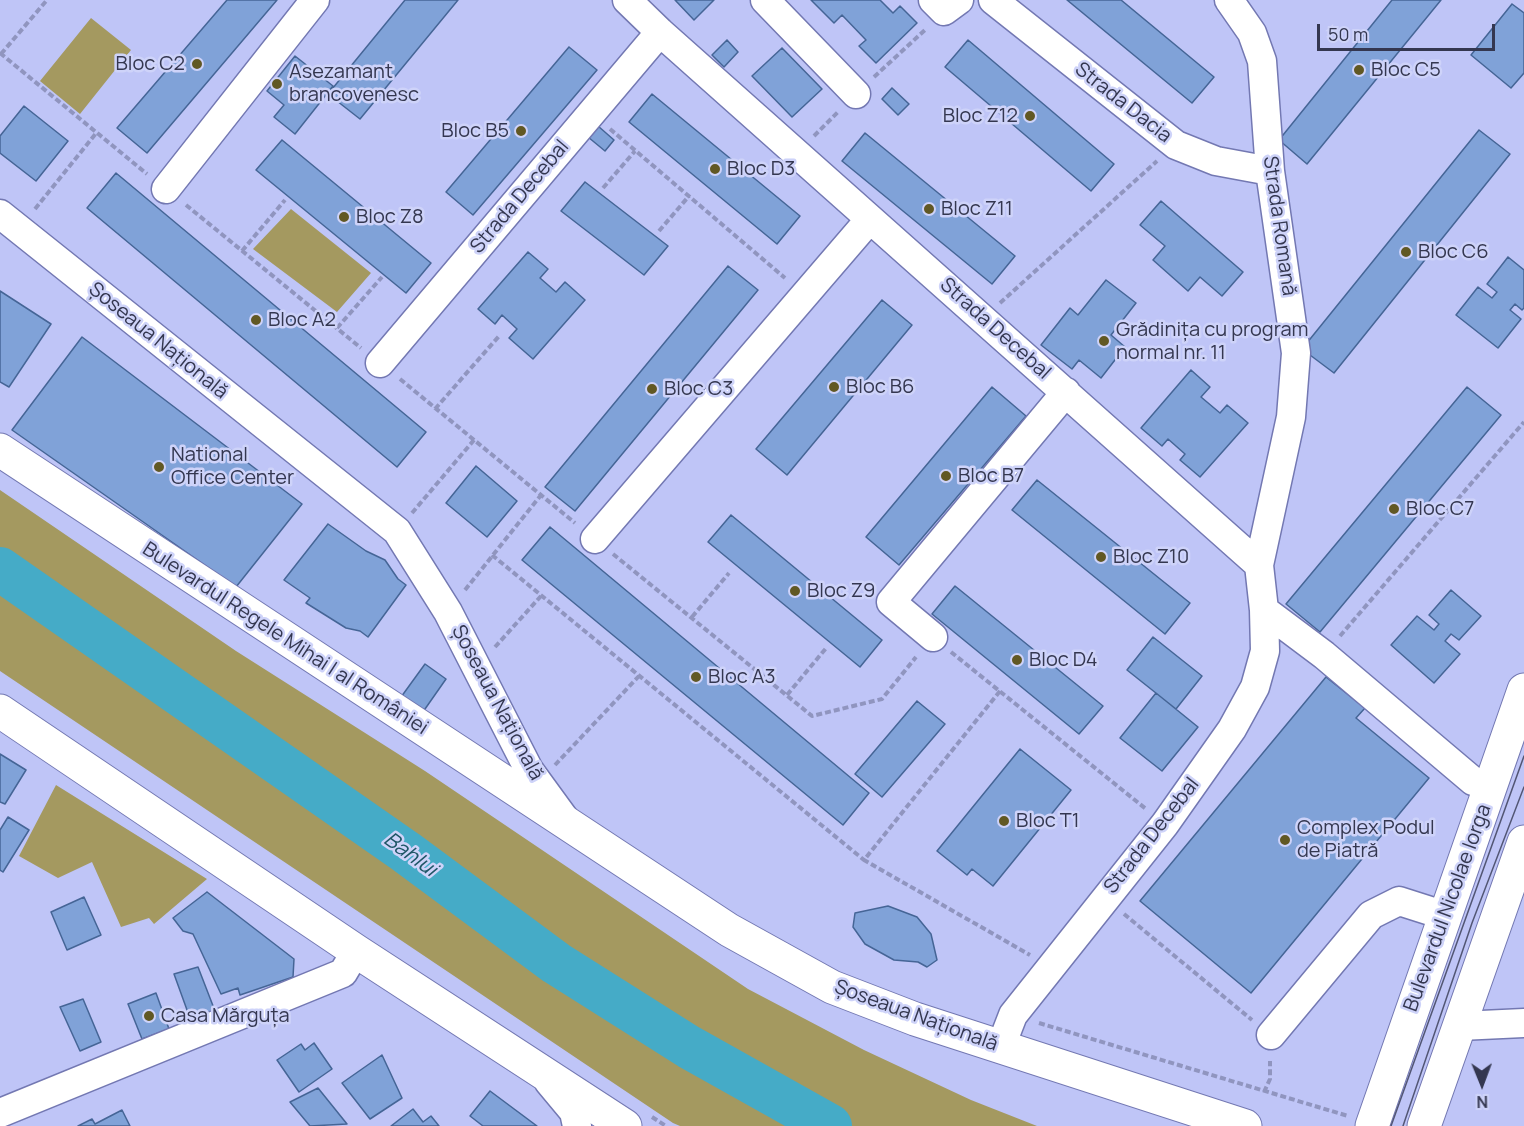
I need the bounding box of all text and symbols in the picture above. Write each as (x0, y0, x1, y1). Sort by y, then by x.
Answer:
scale bar (1320, 12, 1498, 50)
text: 50 m (1328, 22, 1368, 46)
place label: Bloc C2 (115, 52, 185, 76)
marker: Bloc C2 (190, 57, 204, 71)
street label: Strada Dacia (1070, 58, 1176, 148)
place label: Bloc C5 (1371, 58, 1441, 82)
place label: Asezamant brancovenesc (289, 60, 419, 107)
marker: Bloc C5 (1352, 63, 1366, 77)
marker: Asezamant brancovenesc (270, 77, 284, 91)
place label: Bloc Z12 (943, 104, 1018, 128)
marker: Bloc Z12 (1023, 109, 1037, 123)
place label: Bloc B5 (441, 119, 509, 143)
marker: Bloc B5 (514, 124, 528, 138)
street label: Strada Decebal (466, 136, 574, 258)
street label: Strada Romană (1257, 155, 1301, 297)
place label: Bloc D3 (727, 157, 795, 181)
marker: Bloc D3 (708, 162, 722, 176)
place label: Bloc Z11 (941, 197, 1013, 221)
marker: Bloc Z11 (922, 202, 936, 216)
place label: Bloc Z8 (356, 205, 424, 229)
marker: Bloc Z8 (337, 210, 351, 224)
place label: Bloc C6 (1418, 240, 1489, 264)
marker: Bloc C6 (1399, 245, 1413, 259)
street label: Strada Decebal (935, 273, 1055, 385)
street label: Șoseaua Națională (84, 277, 232, 405)
place label: Bloc A2 (268, 308, 336, 332)
marker: Bloc A2 (249, 313, 263, 327)
place label: Grădinița cu program normal nr. 11 (1116, 318, 1309, 365)
marker: Grădinița cu program normal nr. 11 (1097, 334, 1111, 348)
place label: Bloc B6 (846, 375, 914, 399)
place label: Bloc C3 (664, 377, 733, 401)
marker: Bloc B6 (827, 380, 841, 394)
marker: Bloc C3 (645, 382, 659, 396)
place label: National Office Center (171, 443, 294, 490)
marker: National Office Center (152, 460, 166, 474)
place label: Bloc B7 (958, 464, 1024, 488)
marker: Bloc B7 (939, 469, 953, 483)
place label: Bloc C7 (1406, 497, 1474, 521)
marker: Bloc C7 (1387, 502, 1401, 516)
street label: Bulevardul Regele Mihai I al României (138, 538, 432, 740)
place label: Bloc Z10 (1113, 545, 1189, 569)
marker: Bloc Z10 (1094, 550, 1108, 564)
place label: Bloc Z9 (807, 579, 876, 603)
marker: Bloc Z9 (788, 584, 802, 598)
street label: Șoseaua Națională (446, 621, 548, 785)
place label: Bloc D4 (1029, 648, 1098, 672)
marker: Bloc D4 (1010, 653, 1024, 667)
place label: Bloc A3 (708, 665, 776, 689)
marker: Bloc A3 (689, 670, 703, 684)
street label: Strada Decebal (1099, 773, 1205, 899)
street label: Bulevardul Nicolae Iorga (1399, 801, 1497, 1015)
place label: Bloc T1 (1016, 809, 1080, 833)
marker: Bloc T1 (997, 814, 1011, 828)
place label: Complex Podul de Piatră (1297, 816, 1435, 863)
water label: Bahlui (379, 827, 441, 883)
marker: Complex Podul de Piatră (1278, 833, 1292, 847)
street label: Șoseaua Națională (831, 975, 1001, 1057)
place label: Casa Mărguța (161, 1004, 290, 1028)
marker: Casa Mărguța (142, 1009, 156, 1023)
north arrow (1452, 1054, 1512, 1114)
text: N (1476, 1091, 1488, 1113)

